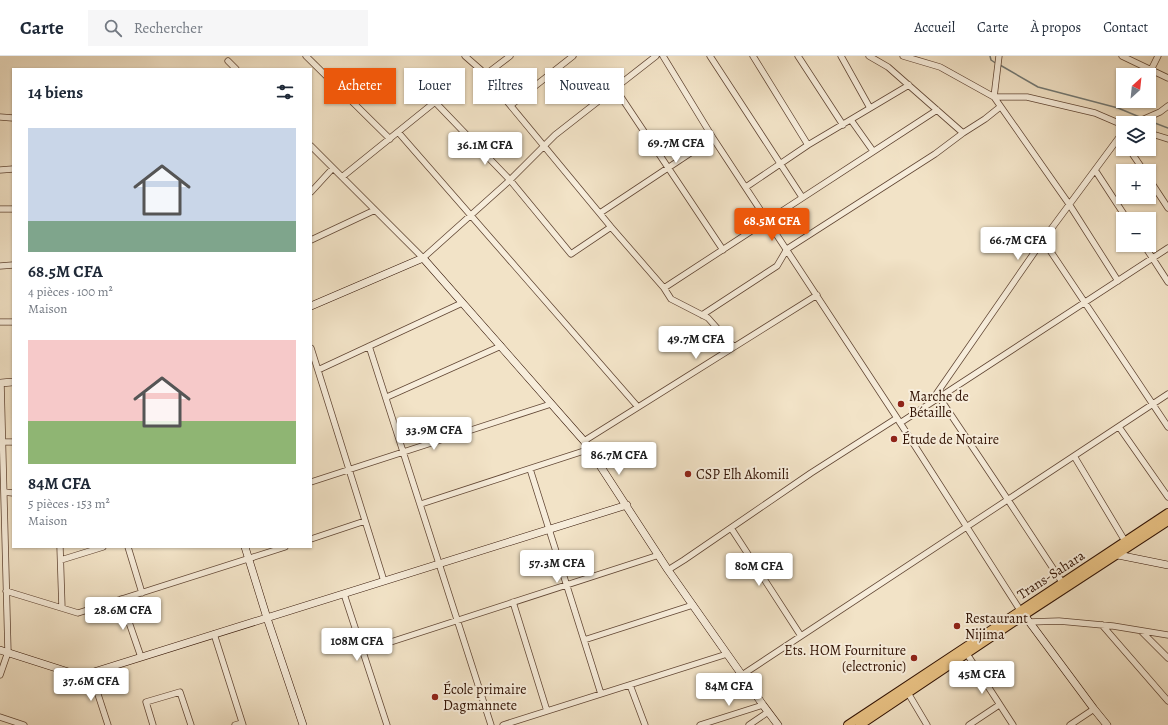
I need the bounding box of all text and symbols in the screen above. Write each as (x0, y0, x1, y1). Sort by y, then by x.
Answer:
search box (88, 10, 368, 46)
text: Carte (20, 15, 64, 41)
icon: search (102, 17, 124, 39)
text: Rechercher (134, 18, 203, 38)
text: Accueil (914, 18, 955, 37)
text: Carte (977, 18, 1009, 37)
text: À propos (1031, 18, 1081, 37)
text: Contact (1103, 18, 1148, 37)
chip: Acheter (324, 68, 396, 104)
chip: Louer (404, 68, 465, 104)
chip: Filtres (473, 68, 537, 104)
chip: Nouveau (545, 68, 624, 104)
north arrow (1116, 68, 1156, 108)
map controls (1116, 68, 1156, 252)
text: 14 biens (28, 81, 83, 104)
icon: filters (274, 81, 296, 103)
button: layers (1116, 116, 1156, 156)
pin: 69.7M CFA (630, 130, 722, 164)
pin: 36.1M CFA (439, 132, 531, 166)
text: 69.7M CFA (648, 134, 704, 151)
text: 36.1M CFA (457, 136, 513, 153)
icon: home (126, 154, 198, 226)
button: + (1116, 164, 1156, 204)
pin: 68.5M CFA (726, 208, 818, 242)
text: 68.5M CFA (743, 212, 801, 229)
button: − (1116, 212, 1156, 252)
pin: 66.7M CFA (972, 227, 1064, 261)
text: 66.7M CFA (989, 231, 1047, 248)
text: 68.5M CFA (28, 260, 103, 283)
text: 4 pièces · 100 m² (28, 283, 113, 300)
text: Maison (28, 300, 67, 317)
pin: 49.7M CFA (650, 326, 742, 360)
text: 49.7M CFA (667, 330, 725, 347)
icon: home (126, 366, 198, 438)
place label: Marche de Bétaille (909, 387, 969, 422)
marker: Marche de Bétaille (896, 399, 906, 409)
pin: 33.9M CFA (388, 417, 480, 451)
text: 33.9M CFA (406, 421, 462, 438)
place label: Étude de Notaire (902, 430, 999, 449)
marker: Étude de Notaire (889, 434, 899, 444)
pin: 86.7M CFA (573, 442, 665, 476)
text: 86.7M CFA (590, 446, 648, 463)
place label: CSP Elh Akomili (696, 465, 789, 484)
marker: CSP Elh Akomili (683, 469, 693, 479)
text: 84M CFA (28, 472, 91, 495)
text: 5 pièces · 153 m² (28, 495, 110, 512)
text: Maison (28, 512, 67, 529)
street label: Trans-Sahara (1014, 546, 1089, 604)
pin: 57.3M CFA (511, 550, 603, 584)
pin: 80M CFA (722, 553, 796, 587)
text: 57.3M CFA (529, 554, 585, 571)
text: 80M CFA (735, 557, 783, 574)
pin: 28.6M CFA (77, 597, 169, 631)
text: 28.6M CFA (94, 601, 152, 618)
place label: Restaurant Nijima (965, 609, 1028, 644)
marker: Restaurant Nijima (952, 621, 962, 631)
pin: 108M CFA (316, 628, 398, 662)
text: 108M CFA (330, 632, 384, 649)
place label: Ets. HOM Fourniture (electronic) (784, 641, 906, 676)
marker: Ets. HOM Fourniture (electronic) (909, 653, 919, 663)
pin: 45M CFA (945, 661, 1019, 695)
text: 45M CFA (958, 665, 1006, 682)
pin: 37.6M CFA (45, 668, 137, 702)
text: 37.6M CFA (63, 672, 119, 689)
pin: 84M CFA (692, 673, 766, 707)
text: 84M CFA (705, 677, 753, 694)
place label: École primaire Dagmannete (443, 680, 526, 715)
marker: École primaire Dagmannete (430, 692, 440, 702)

